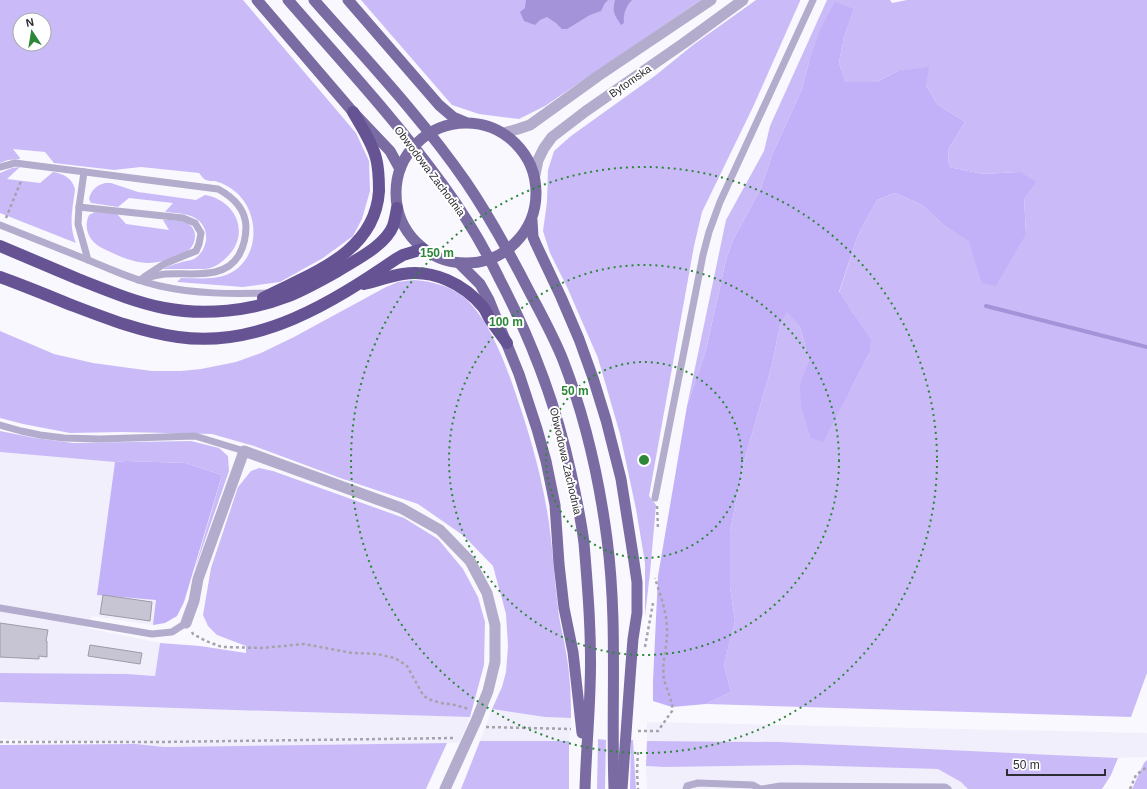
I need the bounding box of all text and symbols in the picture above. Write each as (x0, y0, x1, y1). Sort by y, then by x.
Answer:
north arrow (12, 12, 52, 52)
text: N (25, 16, 35, 29)
street label: Bytomska (607, 62, 654, 100)
street label: Obwodowa Zachodnia (392, 124, 468, 219)
text: 150 m (420, 246, 454, 260)
text: 100 m (489, 315, 523, 329)
text: 50 m (561, 384, 589, 398)
street label: Obwodowa Zachodnia (548, 406, 584, 517)
centre of rings (637, 453, 651, 467)
scale bar (1007, 751, 1105, 777)
text: 50 m (1013, 758, 1040, 772)

